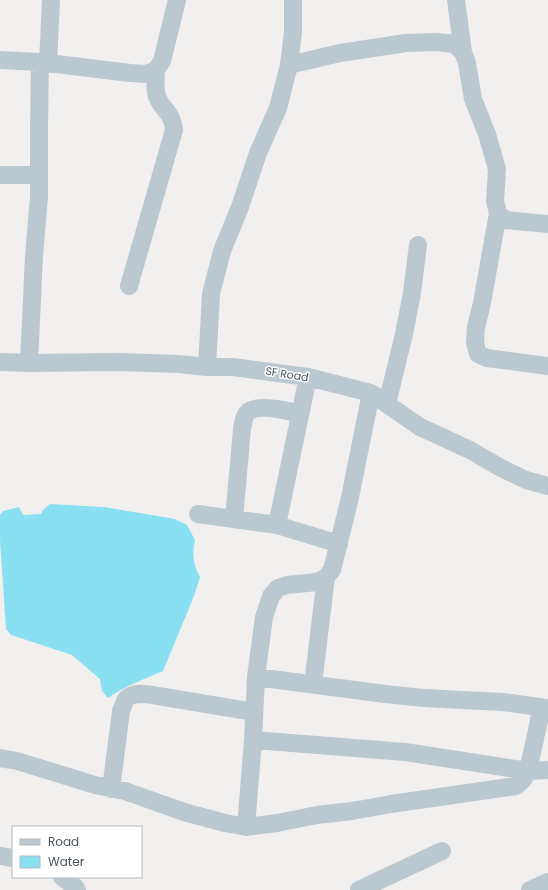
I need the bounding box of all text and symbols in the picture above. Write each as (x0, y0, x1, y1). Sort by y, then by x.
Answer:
street label: SF Road (264, 363, 310, 385)
legend (12, 826, 142, 878)
text: Road (48, 833, 79, 850)
text: Water (48, 853, 85, 870)

